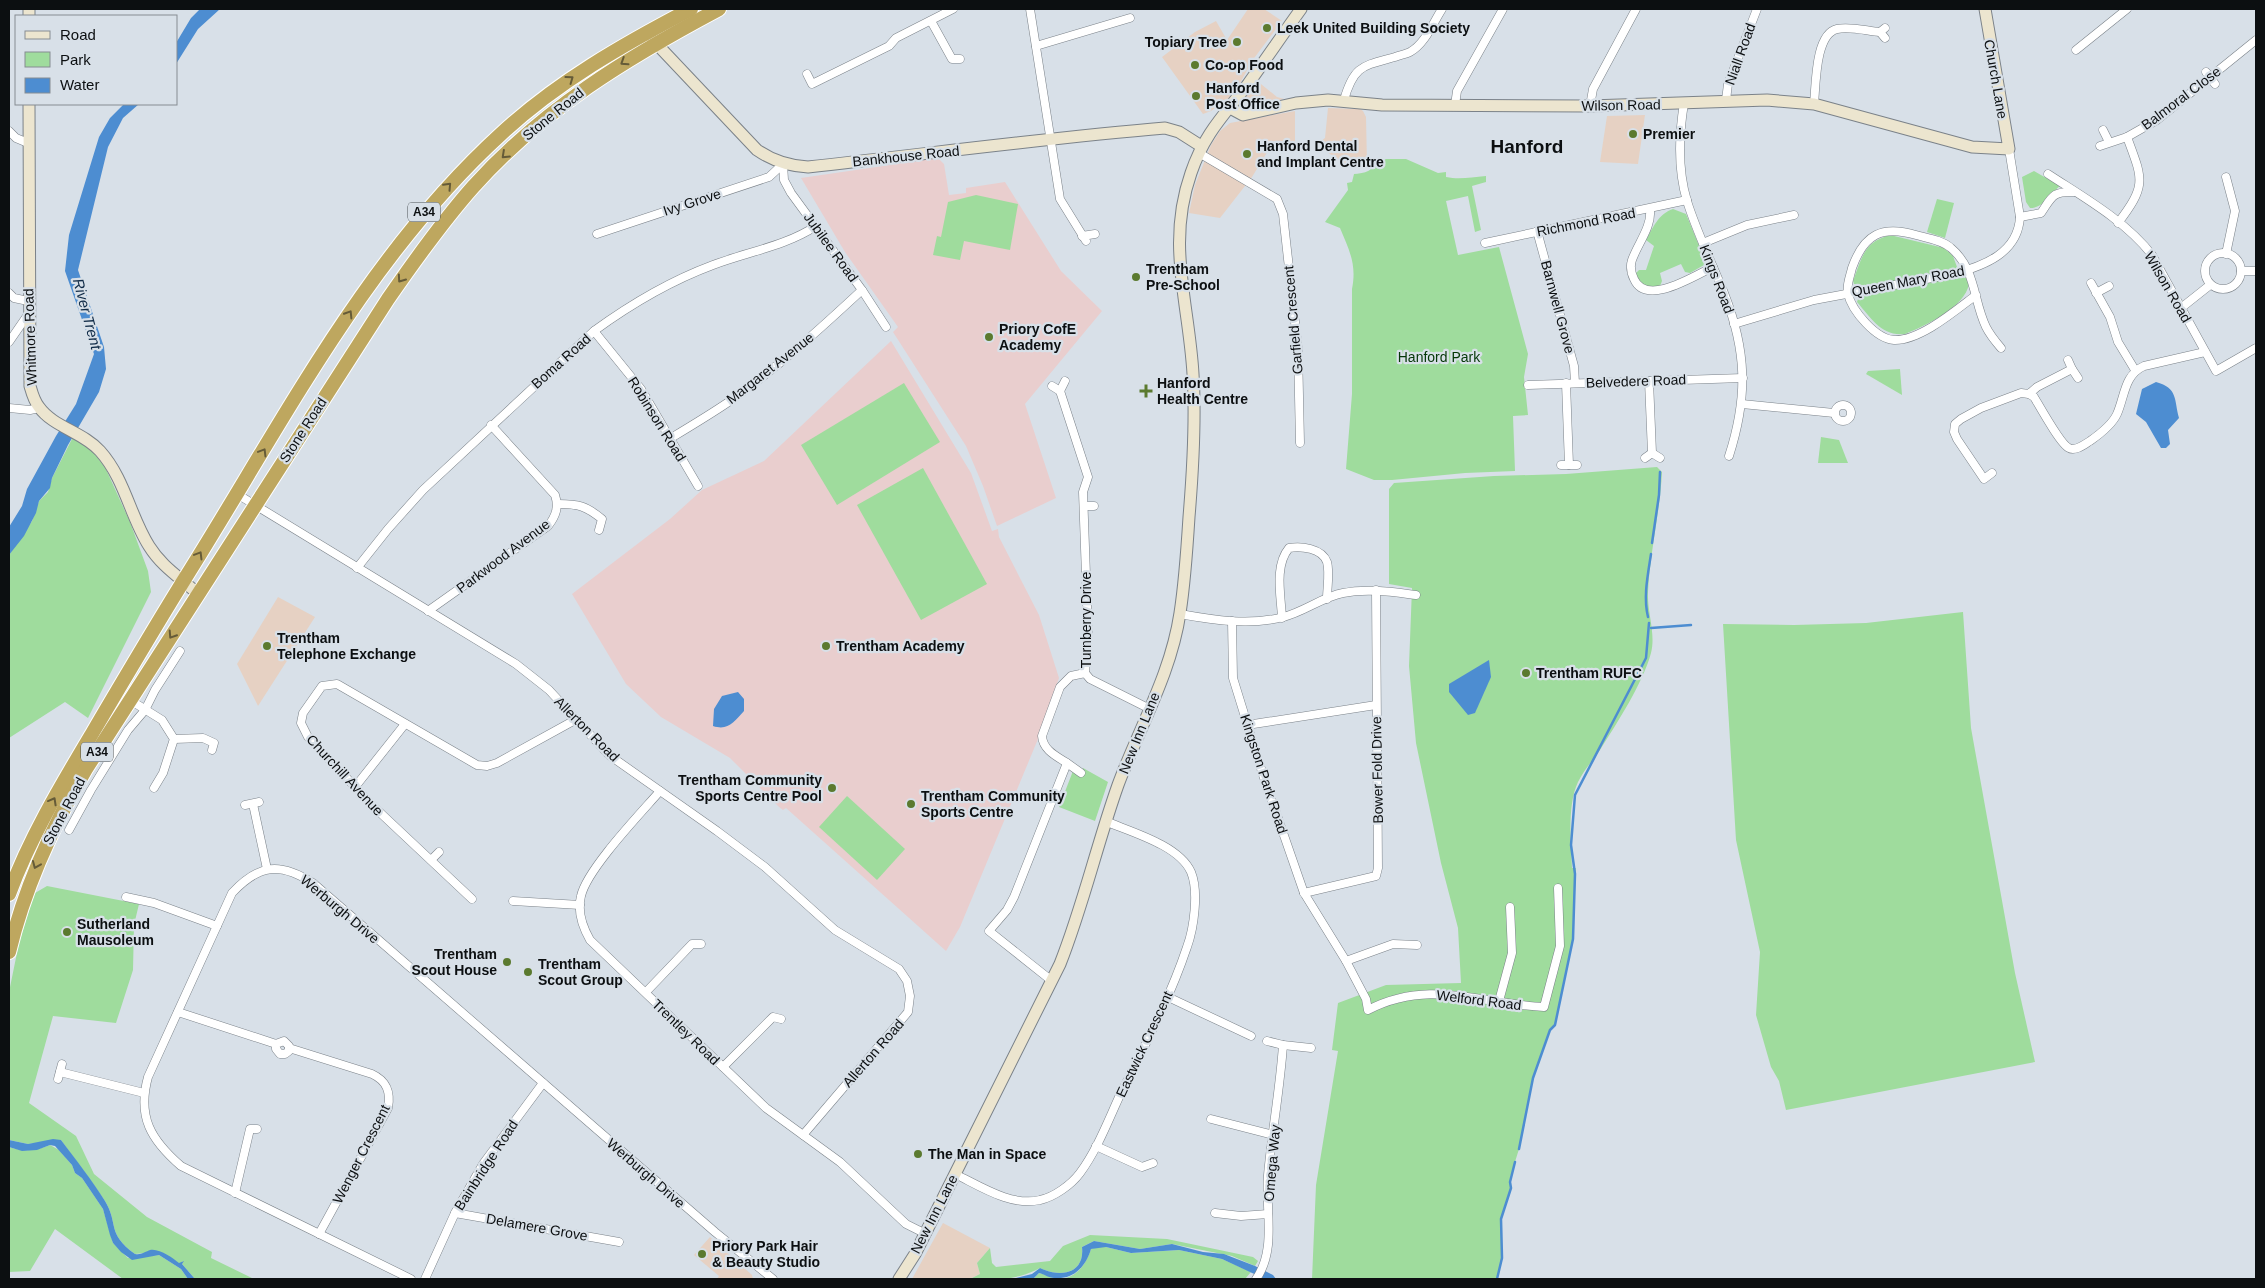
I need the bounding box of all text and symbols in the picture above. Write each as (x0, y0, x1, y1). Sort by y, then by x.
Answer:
legend (15, 15, 178, 105)
place label: Leek United Building Society (1277, 20, 1470, 36)
street label: Niall Road (1721, 21, 1759, 87)
marker: Leek United Building Society (1261, 22, 1273, 34)
text: Road (60, 26, 96, 43)
place label: Topiary Tree (1145, 34, 1227, 50)
marker: Topiary Tree (1231, 36, 1243, 48)
street label: Church Lane (1981, 38, 2011, 120)
text: Park (60, 51, 91, 68)
one-way arrow (620, 55, 629, 65)
place label: Co-op Food (1205, 57, 1284, 73)
marker: Co-op Food (1189, 59, 1201, 71)
street label: Balmoral Close (2138, 63, 2224, 133)
text: Water (60, 76, 99, 93)
one-way arrow (564, 76, 574, 85)
place label: Hanford Post Office (1206, 80, 1280, 112)
street label: Stone Road (519, 85, 587, 143)
marker: Hanford Post Office (1190, 90, 1202, 102)
street label: Wilson Road (1581, 96, 1661, 114)
place label: Premier (1643, 126, 1696, 142)
marker: Premier (1627, 128, 1639, 140)
district label: Hanford (1491, 136, 1563, 157)
place label: Hanford Dental and Implant Centre (1257, 138, 1384, 170)
street label: Bankhouse Road (852, 142, 960, 170)
marker: Hanford Dental and Implant Centre (1241, 148, 1253, 160)
one-way arrow (502, 149, 511, 158)
one-way arrow (442, 183, 451, 192)
street label: Ivy Grove (661, 185, 723, 219)
road number: A34 (408, 202, 440, 222)
street label: Richmond Road (1535, 205, 1637, 239)
street label: Jubilee Road (801, 209, 861, 285)
street label: Kings Road (1697, 242, 1737, 316)
street label: Wilson Road (2141, 249, 2195, 325)
street label: Barnwell Grove (1538, 259, 1578, 355)
place label: Trentham Pre-School (1146, 261, 1220, 293)
street label: Queen Mary Road (1850, 262, 1966, 300)
street label: Garfield Crescent (1280, 265, 1306, 375)
marker: Trentham Pre-School (1130, 271, 1142, 283)
one-way arrow (398, 273, 407, 283)
water label: River Trent (70, 276, 105, 352)
street label: Whitmore Road (20, 288, 40, 386)
one-way arrow (342, 310, 352, 319)
place label: Priory CofE Academy (999, 321, 1076, 353)
street label: Margaret Avenue (723, 329, 817, 407)
street label: Boma Road (528, 330, 594, 392)
marker: Priory CofE Academy (983, 331, 995, 343)
park label: Hanford Park (1398, 349, 1481, 365)
street label: Belvedere Road (1586, 371, 1686, 391)
street label: Robinson Road (625, 374, 689, 464)
place label: Hanford Health Centre (1157, 375, 1248, 407)
marker: Hanford Health Centre (1139, 384, 1153, 398)
street label: Stone Road (276, 395, 330, 465)
one-way arrow (256, 448, 266, 457)
street label: Parkwood Avenue (453, 516, 553, 596)
one-way arrow (193, 551, 203, 560)
street label: Turnberry Drive (1078, 571, 1094, 668)
one-way arrow (169, 629, 178, 639)
place label: Trentham Telephone Exchange (277, 630, 416, 662)
place label: Trentham Academy (836, 638, 965, 654)
marker: Trentham Telephone Exchange (261, 640, 273, 652)
marker: Trentham Academy (820, 640, 832, 652)
place label: Trentham RUFC (1536, 665, 1642, 681)
marker: Trentham RUFC (1520, 667, 1532, 679)
street label: New Inn Lane (1115, 690, 1163, 776)
street label: Allerton Road (551, 693, 623, 765)
street label: Kingston Park Road (1237, 712, 1291, 836)
street label: Bower Fold Drive (1368, 716, 1386, 824)
street label: Churchill Avenue (303, 731, 387, 819)
road number: A34 (81, 742, 113, 762)
place label: Trentham Community Sports Centre Pool (678, 772, 822, 804)
street label: Stone Road (40, 775, 88, 847)
marker: Trentham Community Sports Centre Pool (826, 782, 838, 794)
place label: Trentham Community Sports Centre (921, 788, 1065, 820)
one-way arrow (47, 797, 57, 806)
marker: Trentham Community Sports Centre (905, 798, 917, 810)
one-way arrow (32, 860, 43, 869)
street label: Werburgh Drive (297, 871, 383, 947)
place label: Sutherland Mausoleum (77, 916, 154, 948)
marker: Sutherland Mausoleum (61, 926, 73, 938)
place label: Trentham Scout House (411, 946, 497, 978)
marker: Trentham Scout House (501, 956, 513, 968)
place label: Trentham Scout Group (538, 956, 623, 988)
marker: Trentham Scout Group (522, 966, 534, 978)
street label: Welford Road (1436, 987, 1522, 1013)
street label: Eastwick Crescent (1112, 988, 1176, 1100)
street label: Trentley Road (649, 996, 723, 1068)
street label: Allerton Road (839, 1016, 907, 1090)
street label: Wenger Crescent (329, 1102, 393, 1206)
street label: Bainbridge Road (451, 1117, 521, 1213)
street label: Omega Way (1261, 1124, 1283, 1202)
street label: Werburgh Drive (604, 1135, 688, 1211)
place label: The Man in Space (928, 1146, 1046, 1162)
marker: The Man in Space (912, 1148, 924, 1160)
street label: New Inn Lane (907, 1172, 961, 1256)
street label: Delamere Grove (485, 1210, 589, 1244)
place label: Priory Park Hair & Beauty Studio (712, 1238, 820, 1270)
marker: Priory Park Hair & Beauty Studio (696, 1248, 708, 1260)

